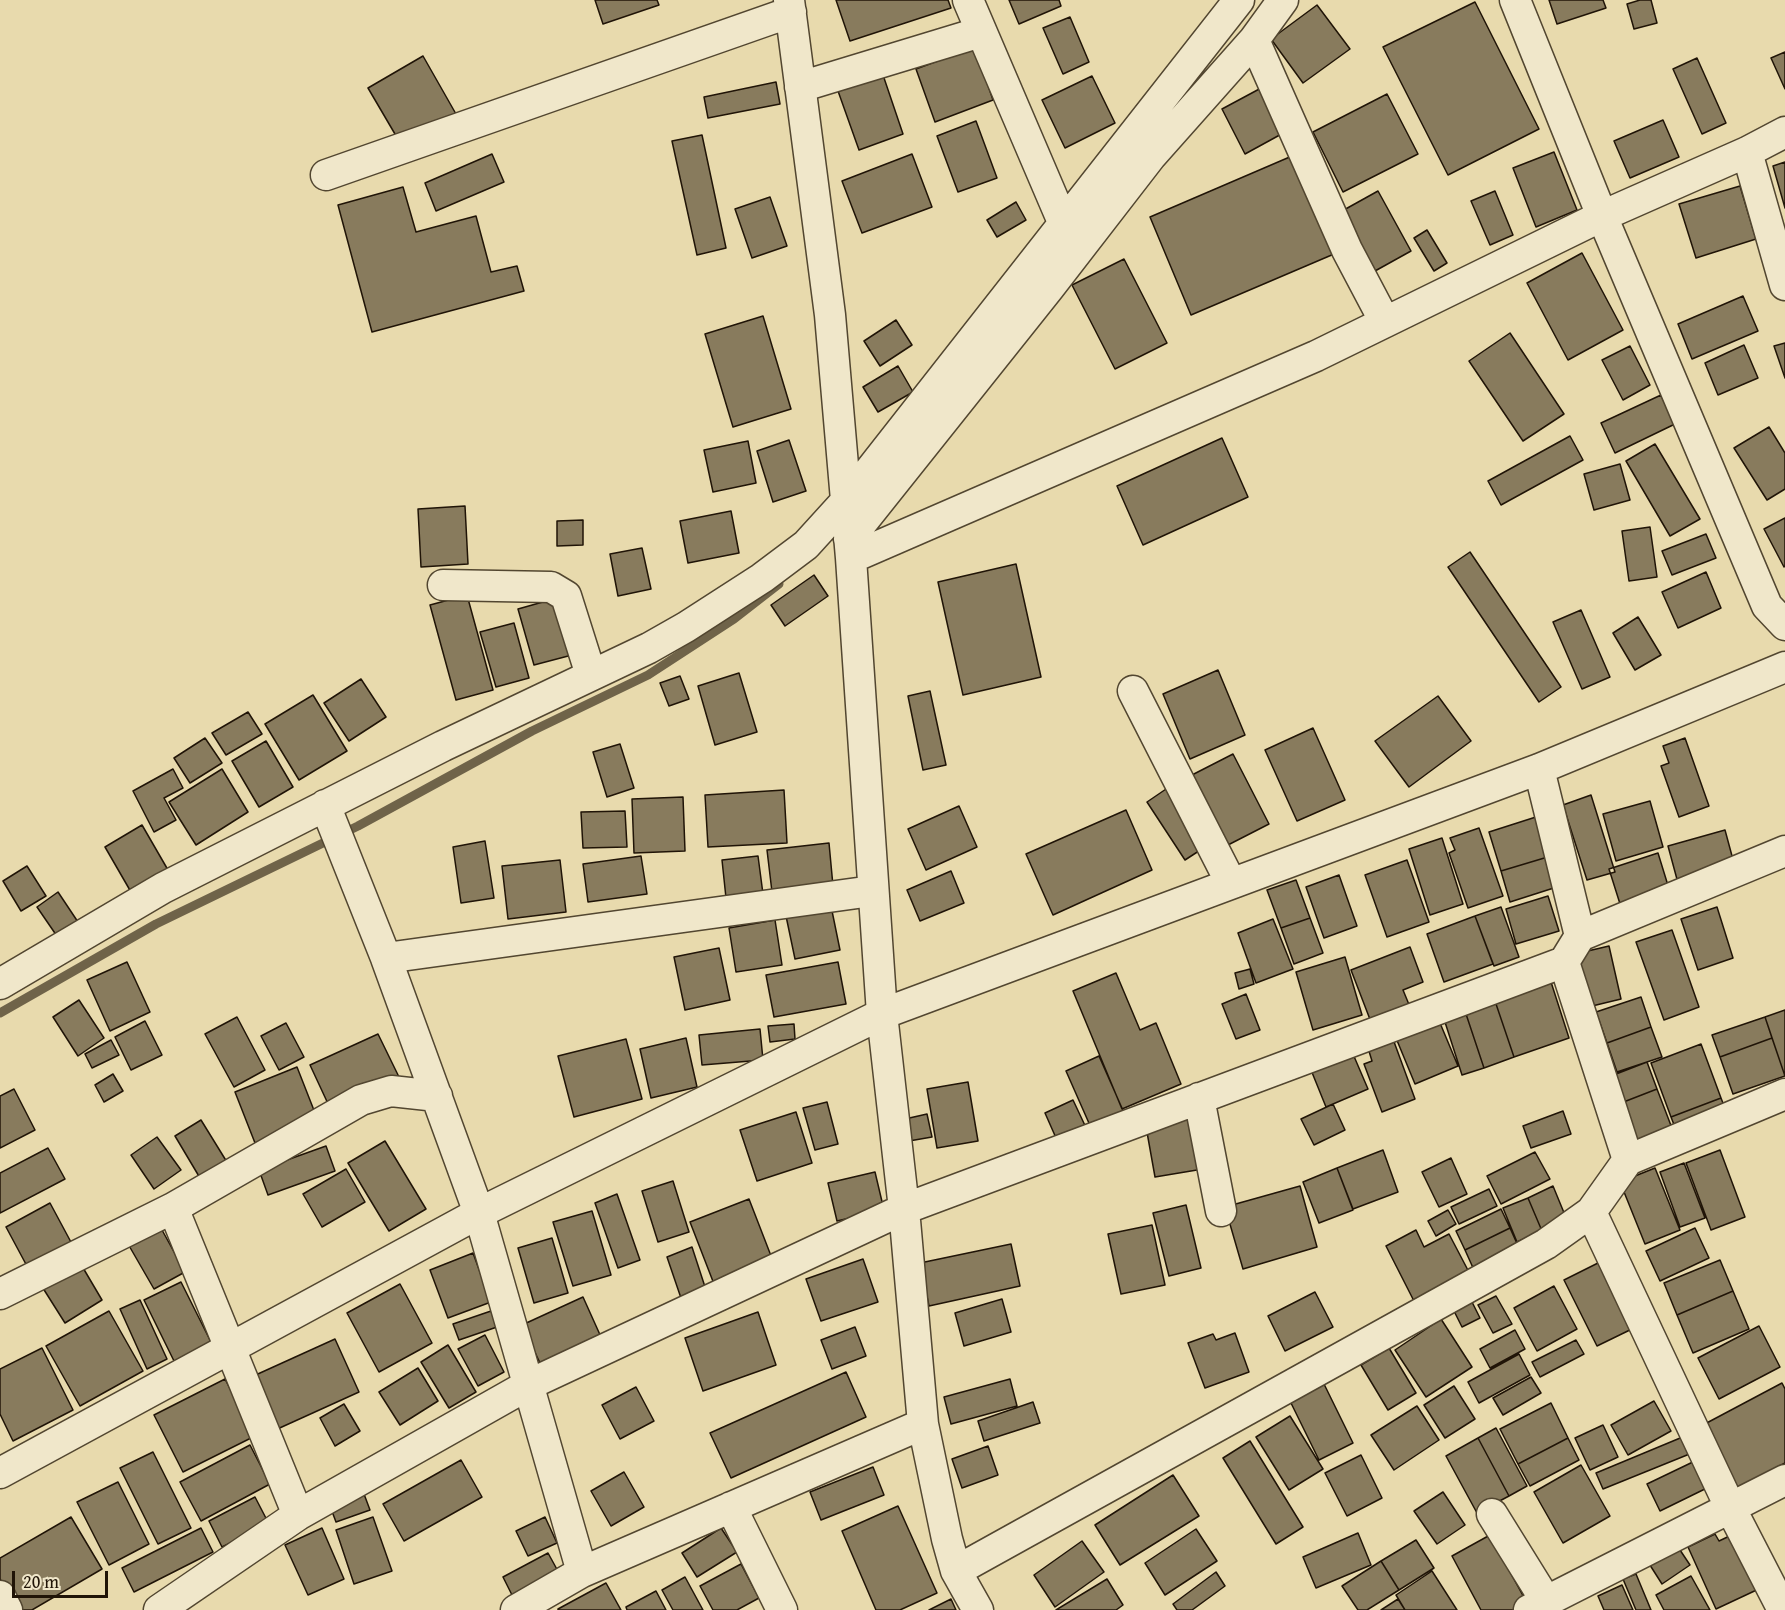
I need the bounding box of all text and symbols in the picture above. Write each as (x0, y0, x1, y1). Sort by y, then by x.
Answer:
scale bar (15, 1559, 111, 1597)
text: 20 m (23, 1568, 59, 1595)

